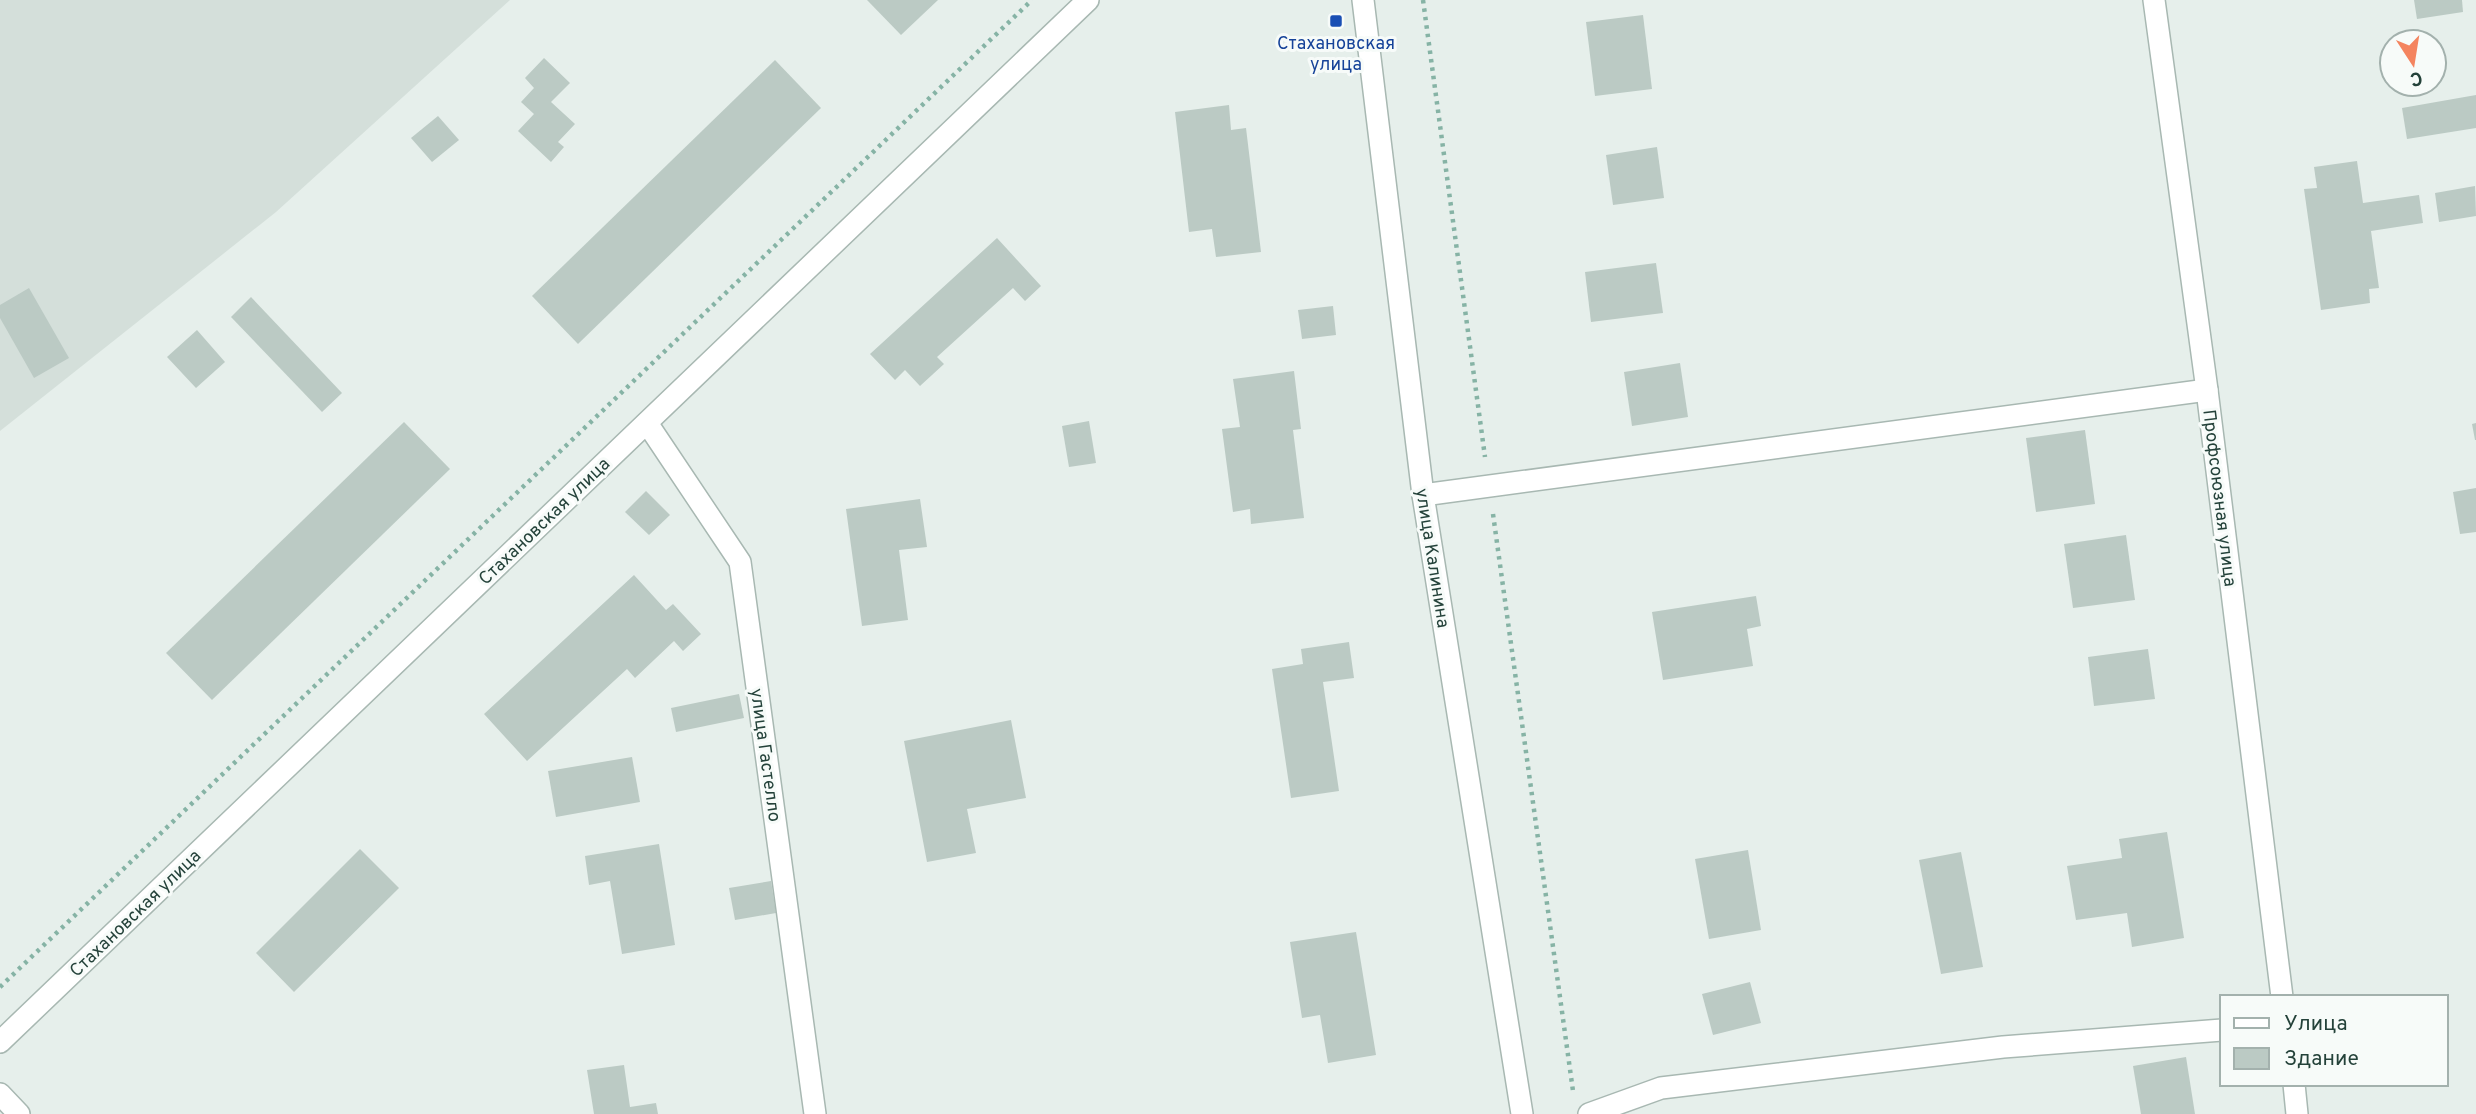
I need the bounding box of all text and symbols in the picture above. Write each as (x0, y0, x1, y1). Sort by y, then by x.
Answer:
marker: Стахановская улица (1328, 13, 1344, 29)
north arrow (2378, 28, 2448, 98)
place label: Стахановская улица (1277, 33, 1395, 77)
text: С (2408, 65, 2425, 91)
street label: Профсоюзная улица (2196, 408, 2241, 588)
street label: Стахановская улица (474, 453, 616, 591)
street label: улица Калинина (1409, 487, 1454, 630)
street label: улица Гастелло (744, 687, 785, 823)
street label: Стахановская улица (65, 845, 207, 983)
legend (2220, 995, 2448, 1086)
text: Улица (2284, 1011, 2348, 1038)
text: Здание (2284, 1046, 2359, 1073)

